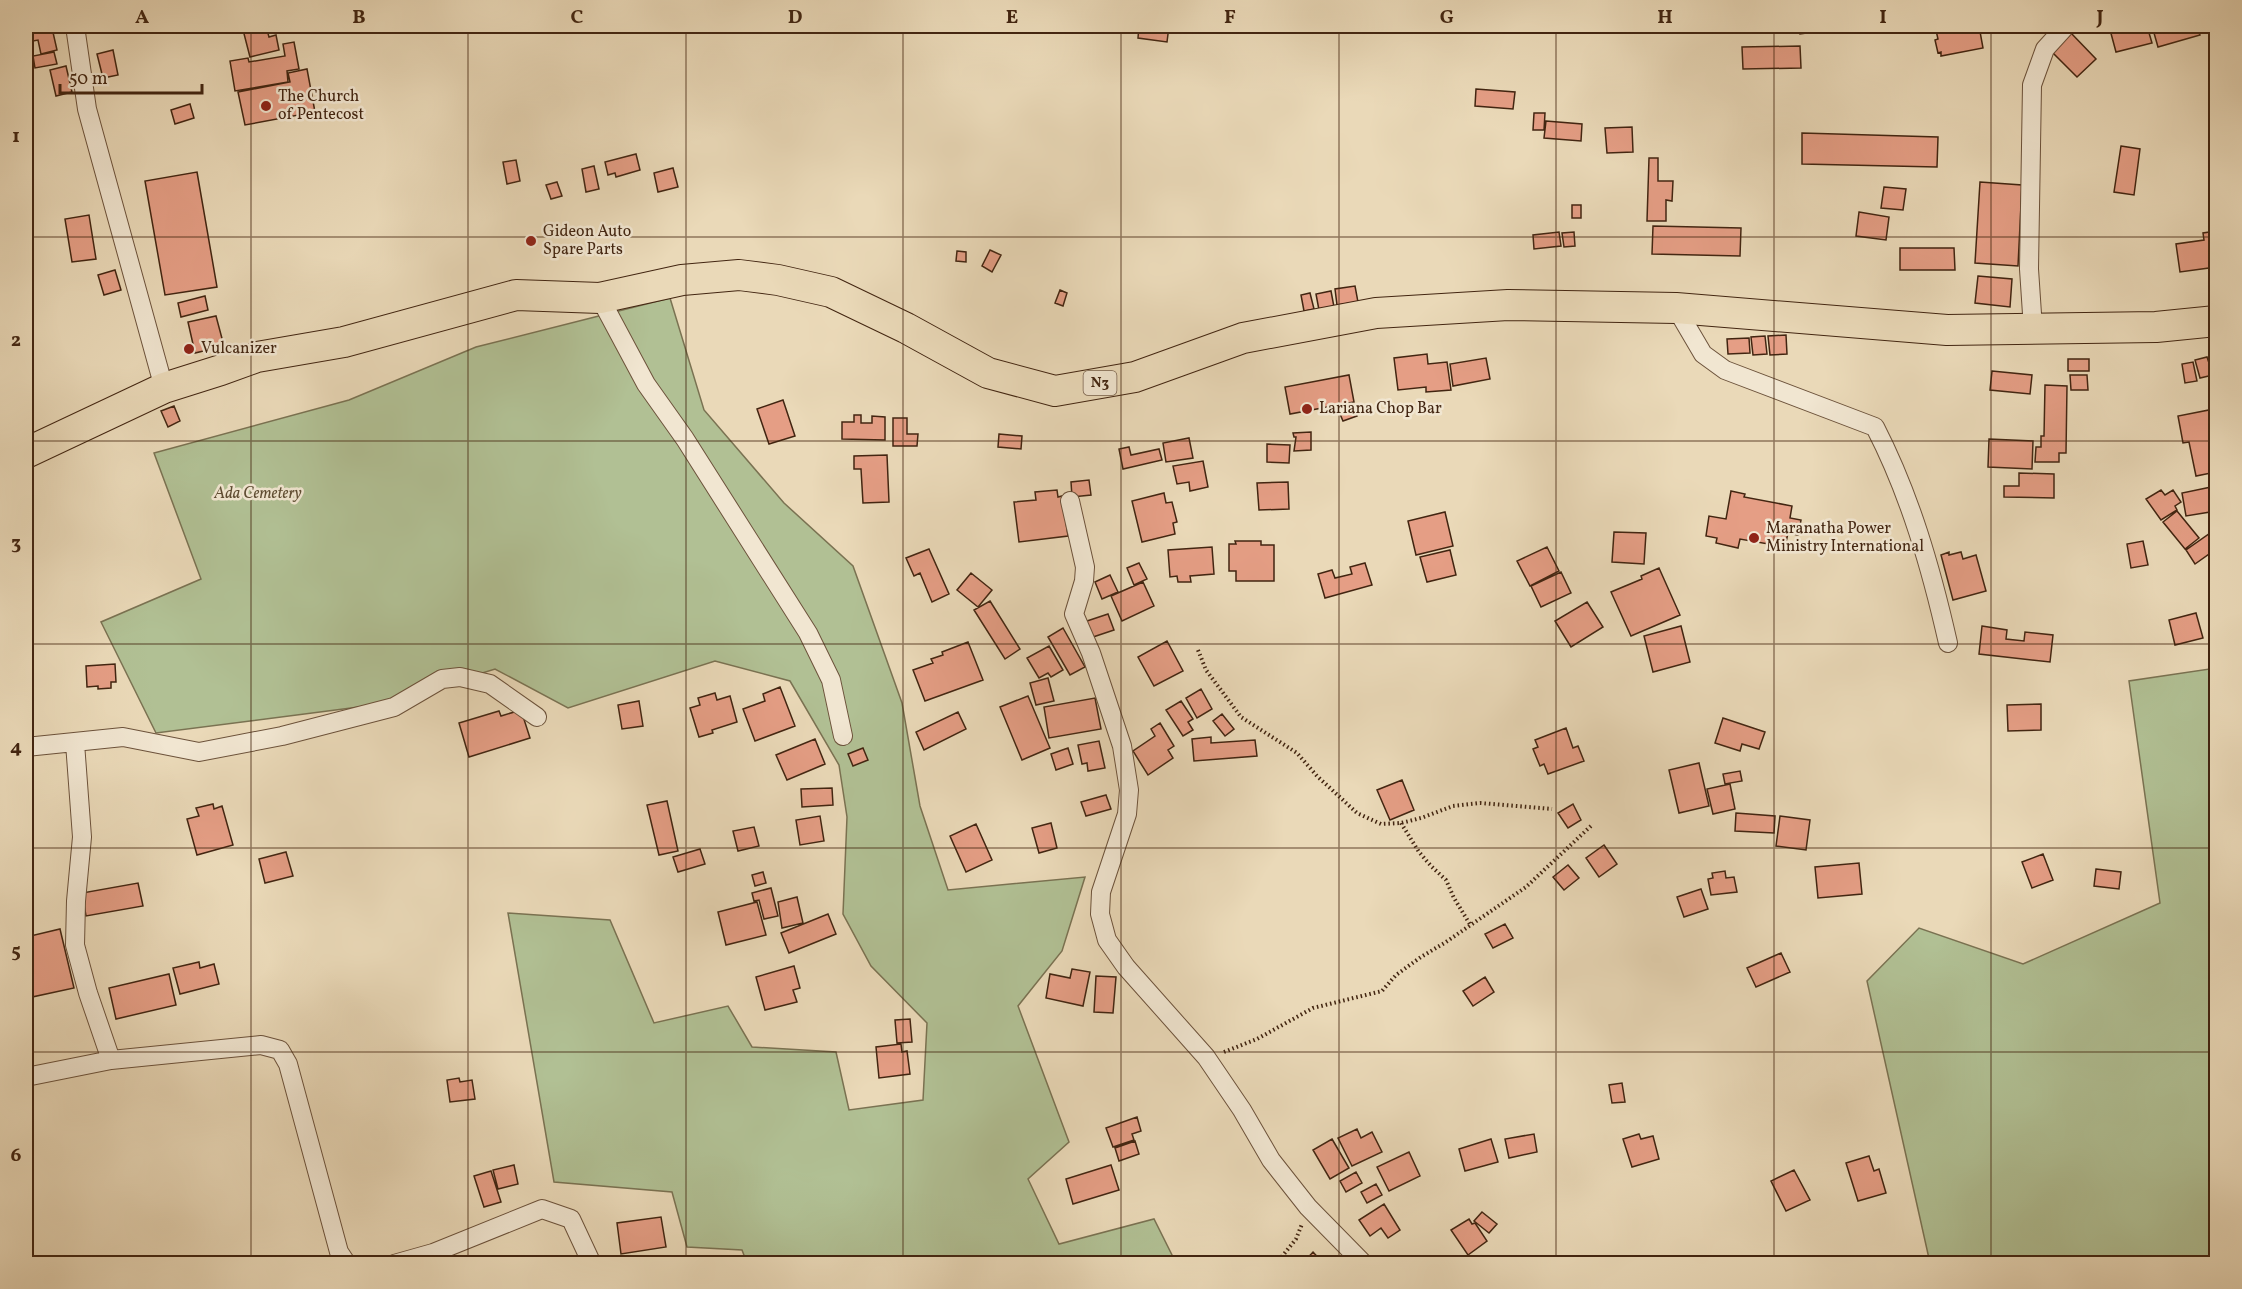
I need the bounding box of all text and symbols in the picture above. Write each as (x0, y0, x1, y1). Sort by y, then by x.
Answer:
text: A (135, 4, 149, 32)
text: B (352, 4, 366, 32)
text: C (571, 4, 584, 32)
text: D (788, 4, 802, 32)
text: E (1006, 4, 1018, 32)
text: F (1224, 4, 1236, 32)
text: G (1440, 4, 1454, 32)
text: H (1657, 4, 1673, 32)
text: I (1879, 4, 1887, 32)
text: J (2095, 4, 2104, 32)
scale bar (60, 57, 202, 95)
text: 50 m (69, 67, 108, 92)
place label: The Church of Pentecost (278, 86, 364, 126)
marker: The Church of Pentecost (259, 99, 273, 113)
text: 1 (12, 123, 20, 151)
place label: Gideon Auto Spare Parts (543, 221, 631, 261)
marker: Gideon Auto Spare Parts (524, 234, 538, 248)
text: 2 (11, 327, 21, 355)
place label: Vulcanizer (201, 338, 277, 360)
marker: Vulcanizer (182, 342, 196, 356)
road number: N3 (1084, 371, 1116, 395)
place label: Lariana Chop Bar (1319, 398, 1442, 420)
marker: Lariana Chop Bar (1300, 402, 1314, 416)
park label: Ada Cemetery (213, 483, 302, 505)
place label: Maranatha Power Ministry International (1766, 518, 1924, 558)
text: 3 (11, 530, 21, 558)
marker: Maranatha Power Ministry International (1747, 531, 1761, 545)
text: 4 (10, 734, 22, 762)
text: 5 (11, 938, 21, 966)
text: 6 (11, 1142, 22, 1170)

